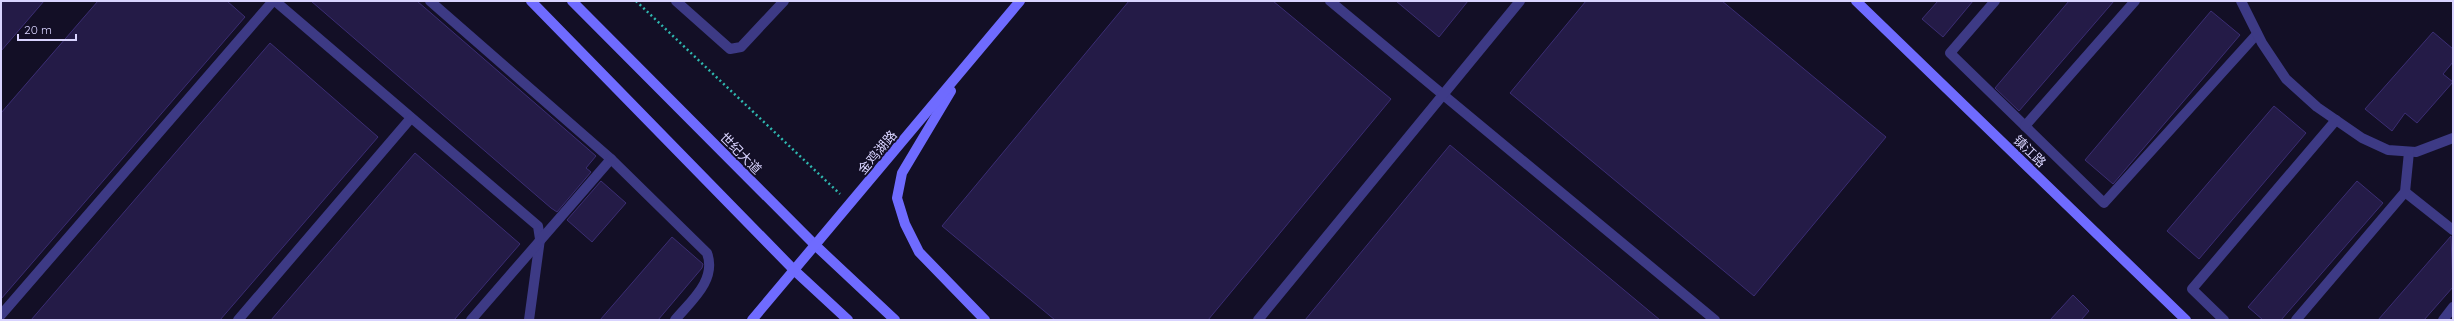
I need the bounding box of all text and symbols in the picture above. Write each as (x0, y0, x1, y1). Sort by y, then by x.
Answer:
scale bar (18, 16, 76, 42)
text: 20 m (24, 22, 52, 37)
street label: 金鸡湖路 (854, 127, 900, 177)
street label: 世纪大道 (717, 129, 765, 177)
street label: 镇江路 (2010, 132, 2050, 170)

